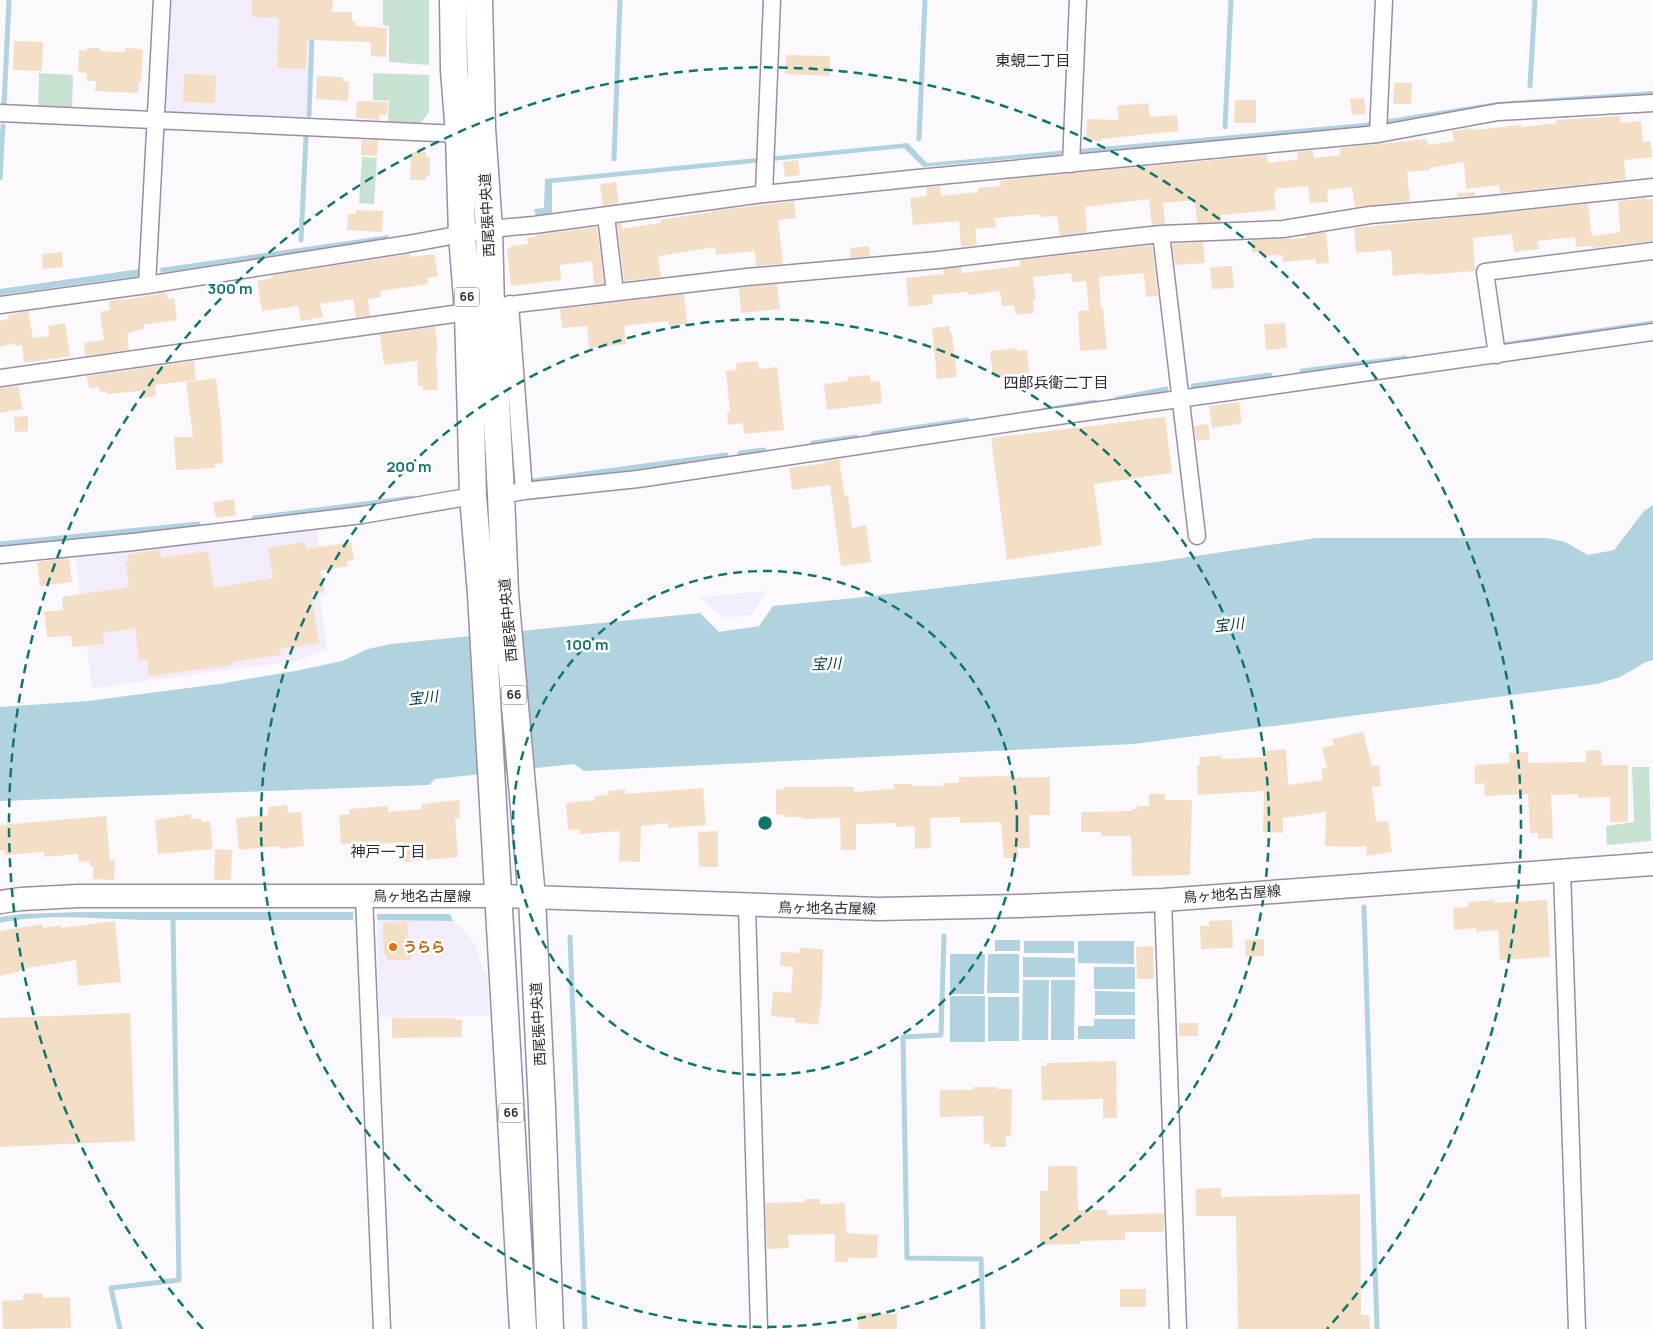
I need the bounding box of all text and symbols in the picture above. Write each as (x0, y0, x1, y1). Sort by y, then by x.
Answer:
district label: 東蜆二丁目 (995, 50, 1071, 71)
street label: 西尾張中央道 (475, 173, 498, 257)
text: 300 m (208, 278, 252, 299)
road number: 66 (454, 288, 480, 306)
district label: 四郎兵衛二丁目 (1003, 372, 1109, 393)
text: 200 m (386, 456, 432, 477)
street label: 西尾張中央道 (494, 577, 521, 663)
water label: 宝川 (1213, 612, 1247, 637)
text: 100 m (566, 634, 608, 655)
water label: 宝川 (811, 652, 843, 675)
water label: 宝川 (407, 685, 441, 710)
road number: 66 (502, 686, 526, 704)
centre of rings (756, 814, 774, 832)
district label: 神戸一丁目 (350, 841, 426, 862)
street label: 鳥ヶ地名古屋線 (1182, 881, 1282, 906)
street label: 鳥ヶ地名古屋線 (373, 886, 471, 905)
street label: 鳥ヶ地名古屋線 (778, 897, 876, 918)
place label: うらら (403, 937, 445, 956)
marker: うらら (387, 941, 399, 953)
street label: 西尾張中央道 (526, 982, 549, 1066)
road number: 66 (498, 1104, 524, 1122)

